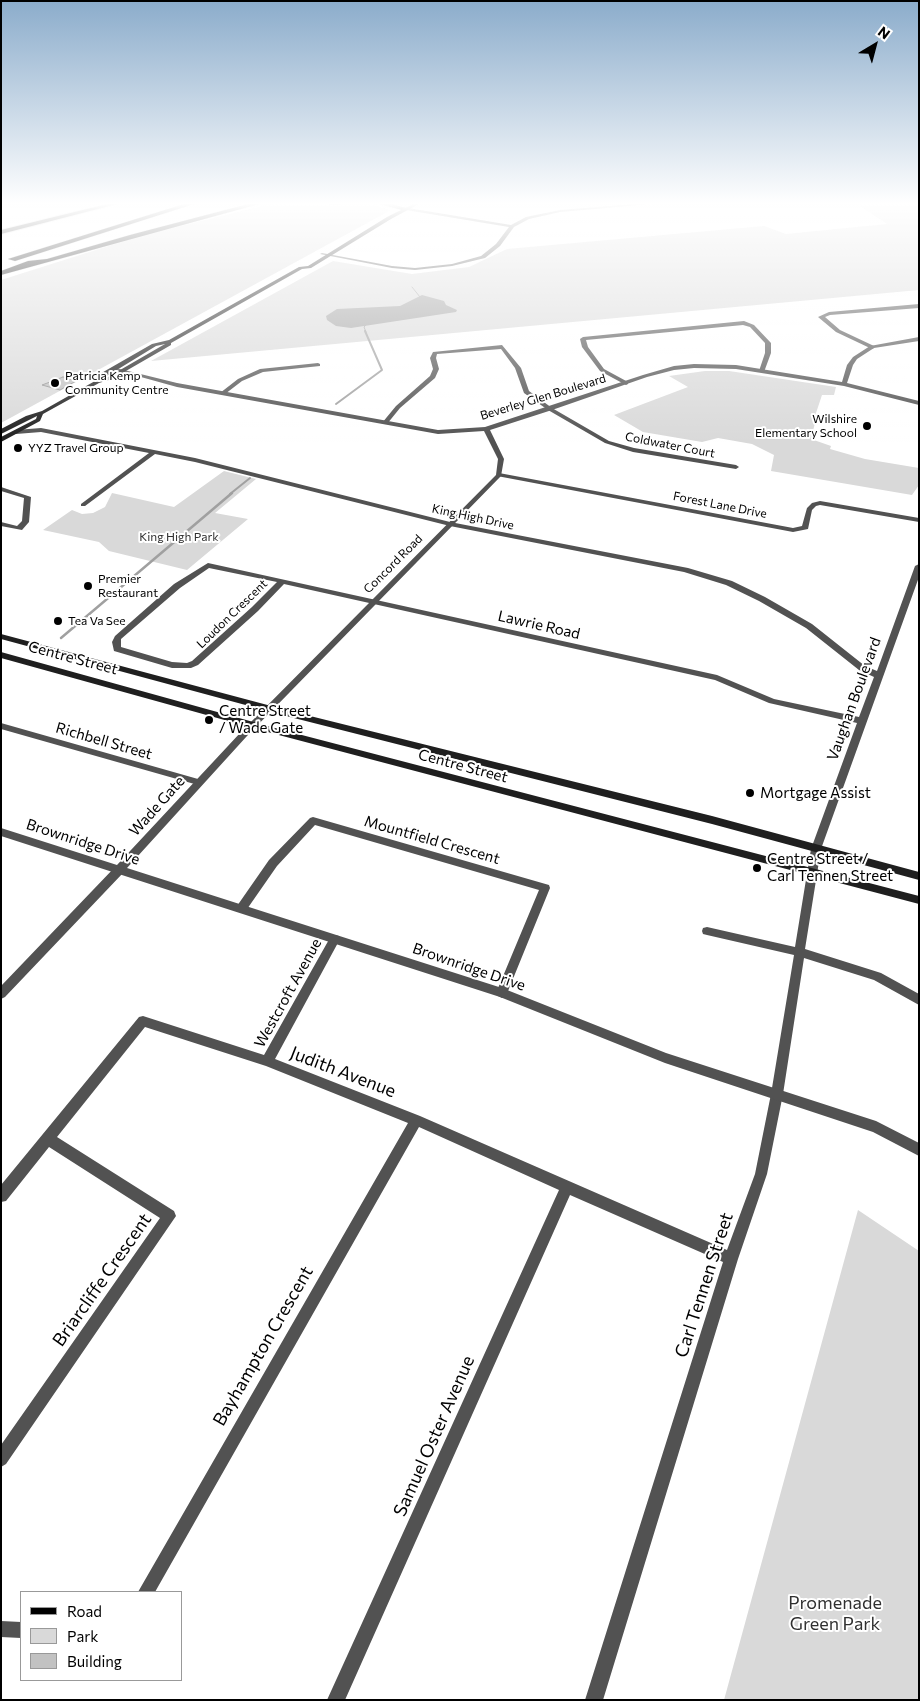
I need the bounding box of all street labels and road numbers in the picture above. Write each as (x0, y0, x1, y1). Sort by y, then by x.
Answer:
street label: Beverley Glen Boulevard (478, 371, 608, 423)
street label: Coldwater Court (624, 429, 716, 461)
street label: Forest Lane Drive (672, 489, 768, 521)
street label: King High Drive (431, 501, 515, 533)
street label: Concord Road (361, 532, 425, 596)
street label: Loudon Crescent (194, 577, 270, 651)
street label: Lawrie Road (496, 607, 582, 643)
street label: Vaughan Boulevard (823, 635, 885, 763)
street label: Centre Street (26, 637, 120, 679)
street label: Richbell Street (54, 719, 154, 763)
street label: Centre Street (416, 745, 510, 787)
street label: Wade Gate (125, 772, 189, 840)
street label: Mountfield Crescent (362, 812, 502, 868)
street label: Brownridge Drive (24, 815, 142, 869)
street label: Westcroft Avenue (251, 935, 325, 1051)
street label: Brownridge Drive (410, 939, 528, 995)
street label: Judith Avenue (287, 1042, 399, 1102)
street label: Briarcliffe Crescent (48, 1209, 156, 1351)
street label: Carl Tennen Street (670, 1210, 738, 1360)
street label: Bayhampton Crescent (208, 1262, 318, 1430)
street label: Samuel Oster Avenue (389, 1352, 479, 1520)

